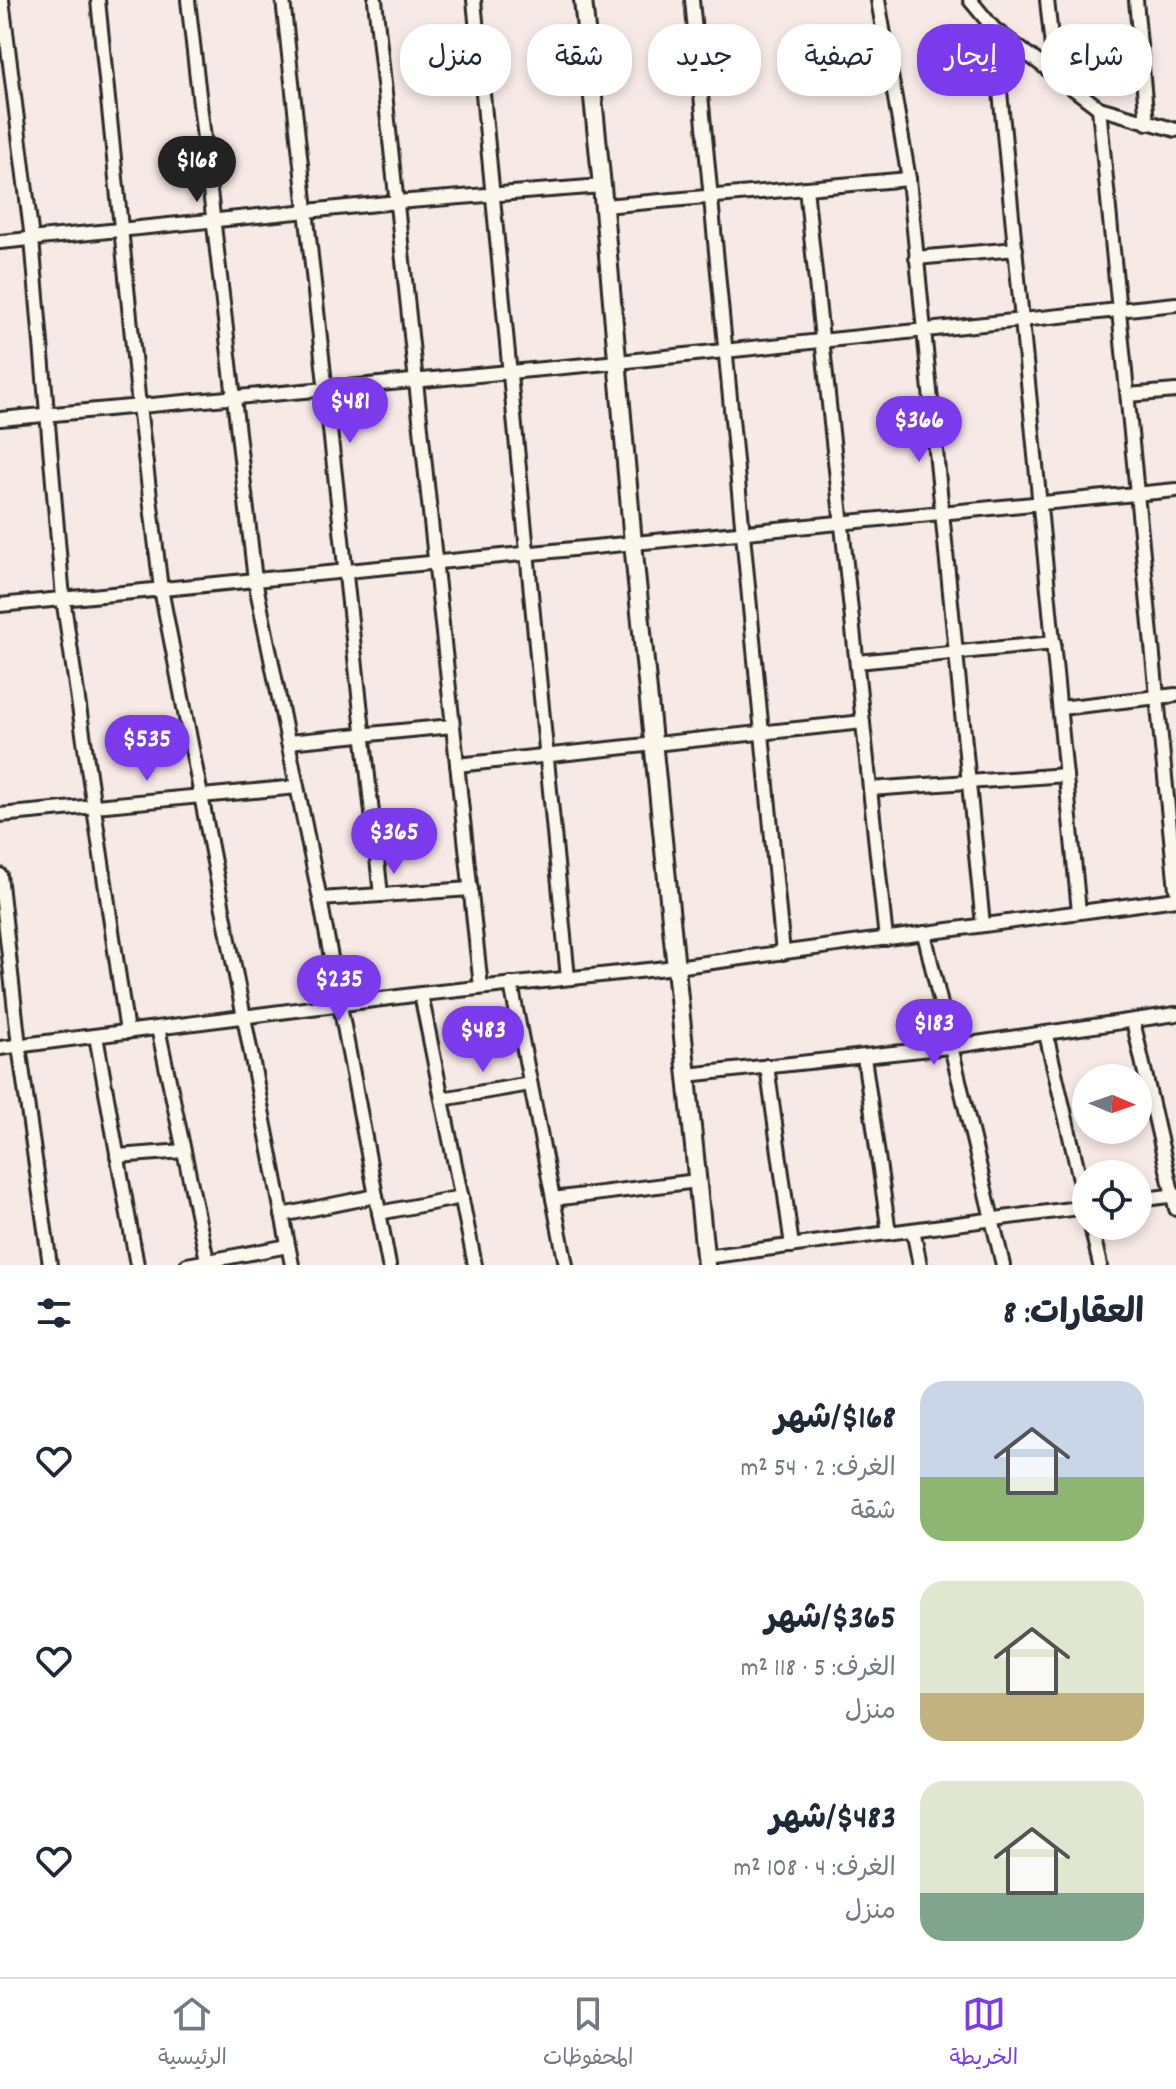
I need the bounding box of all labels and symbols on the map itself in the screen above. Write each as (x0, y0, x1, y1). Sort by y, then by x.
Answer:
pin: $168 (150, 136, 244, 204)
pin: $481 (303, 377, 397, 445)
pin: $366 (872, 396, 966, 464)
pin: $535 (100, 715, 194, 783)
pin: $365 (347, 808, 441, 876)
pin: $235 (292, 955, 386, 1023)
pin: $183 (887, 999, 981, 1067)
pin: $483 (436, 1006, 530, 1074)
north arrow (1072, 1064, 1152, 1144)

